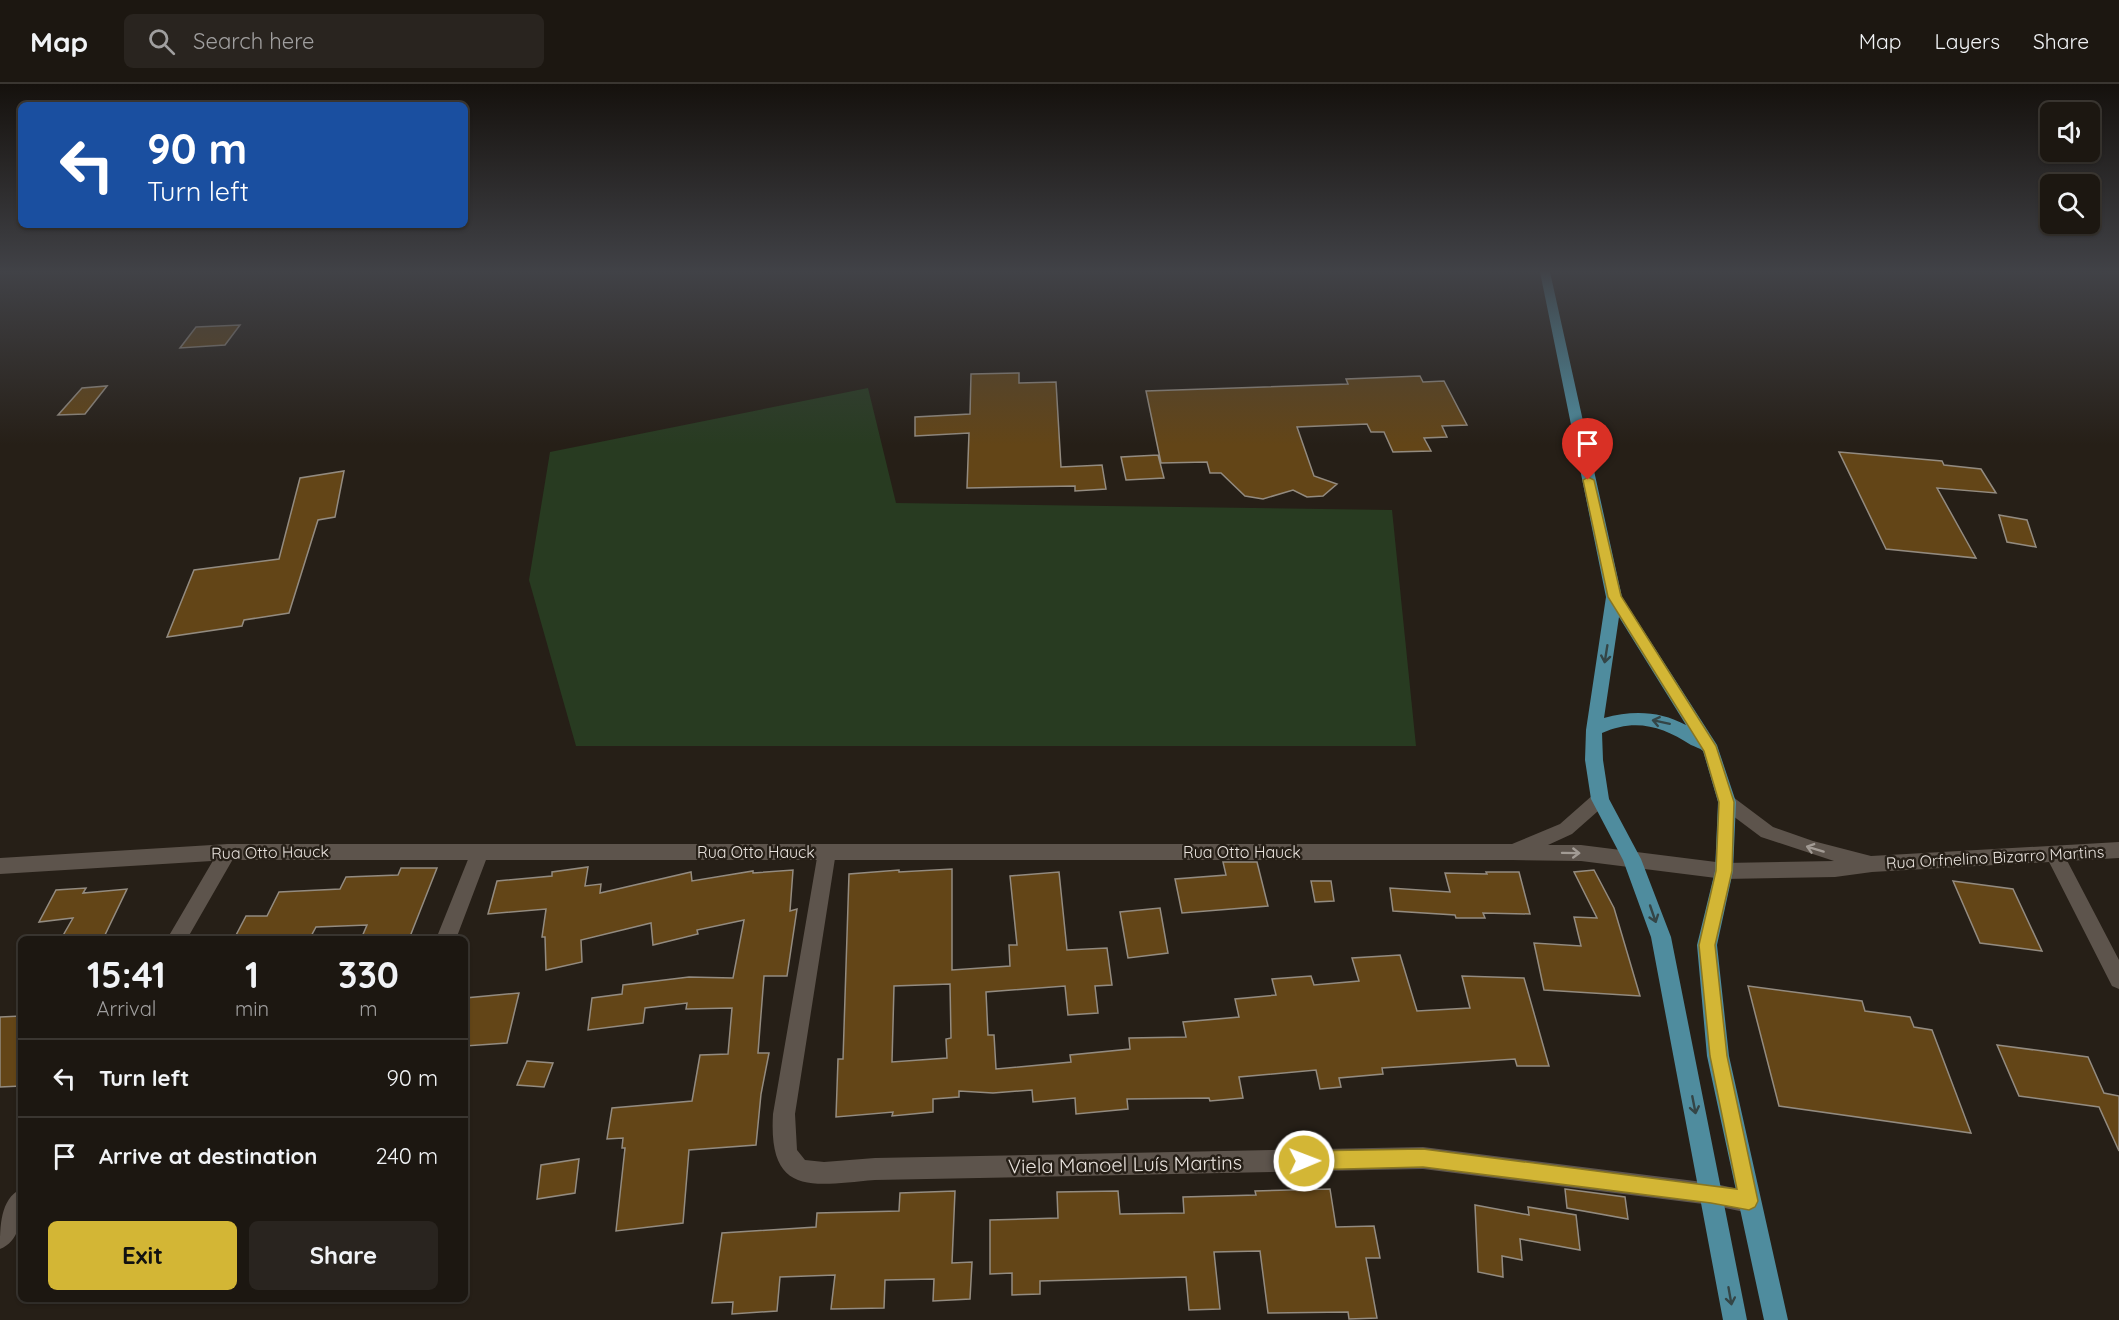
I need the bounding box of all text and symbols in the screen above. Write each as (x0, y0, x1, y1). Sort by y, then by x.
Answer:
search box (124, 14, 544, 68)
text: Map (30, 24, 88, 59)
icon: search (145, 25, 178, 58)
text: Search here (193, 27, 315, 55)
text: Map (1859, 28, 1902, 54)
text: Layers (1935, 28, 2000, 54)
text: Share (2033, 28, 2089, 54)
map controls (2040, 102, 2100, 234)
button: sound (2040, 102, 2100, 162)
text: 90 m (147, 122, 247, 175)
icon: left (48, 126, 126, 204)
text: Turn left (147, 174, 249, 208)
button: search (2040, 174, 2100, 234)
pin (1562, 418, 1613, 480)
icon: arrive (1571, 427, 1604, 460)
one-way arrow (1600, 644, 1611, 664)
one-way arrow (1652, 715, 1671, 727)
street label: Rua Otto Hauck (211, 841, 329, 863)
street label: Rua Orfnelino Bizarro Martins (1885, 841, 2105, 873)
street label: Rua Otto Hauck (697, 842, 815, 862)
street label: Rua Otto Hauck (1183, 842, 1301, 862)
one-way arrow (1806, 843, 1825, 854)
one-way arrow (1560, 847, 1580, 859)
one-way arrow (1648, 904, 1659, 923)
text: 15:41 (87, 952, 166, 997)
text: 1 (245, 952, 259, 997)
text: 330 (338, 952, 399, 997)
text: Arrival (97, 996, 156, 1021)
text: min (235, 996, 269, 1021)
text: m (359, 996, 378, 1021)
icon: left (48, 1062, 81, 1095)
text: Turn left (99, 1064, 189, 1092)
text: 90 m (387, 1064, 438, 1092)
one-way arrow (1689, 1094, 1700, 1114)
position arrow (1272, 1129, 1336, 1193)
icon: arrive (48, 1140, 81, 1173)
text: Arrive at destination (99, 1142, 317, 1170)
text: 240 m (375, 1142, 438, 1170)
street label: Viela Manoel Luís Martins (1008, 1149, 1242, 1179)
button: Exit (48, 1221, 237, 1290)
button: Share (249, 1221, 438, 1290)
one-way arrow (1725, 1286, 1736, 1305)

